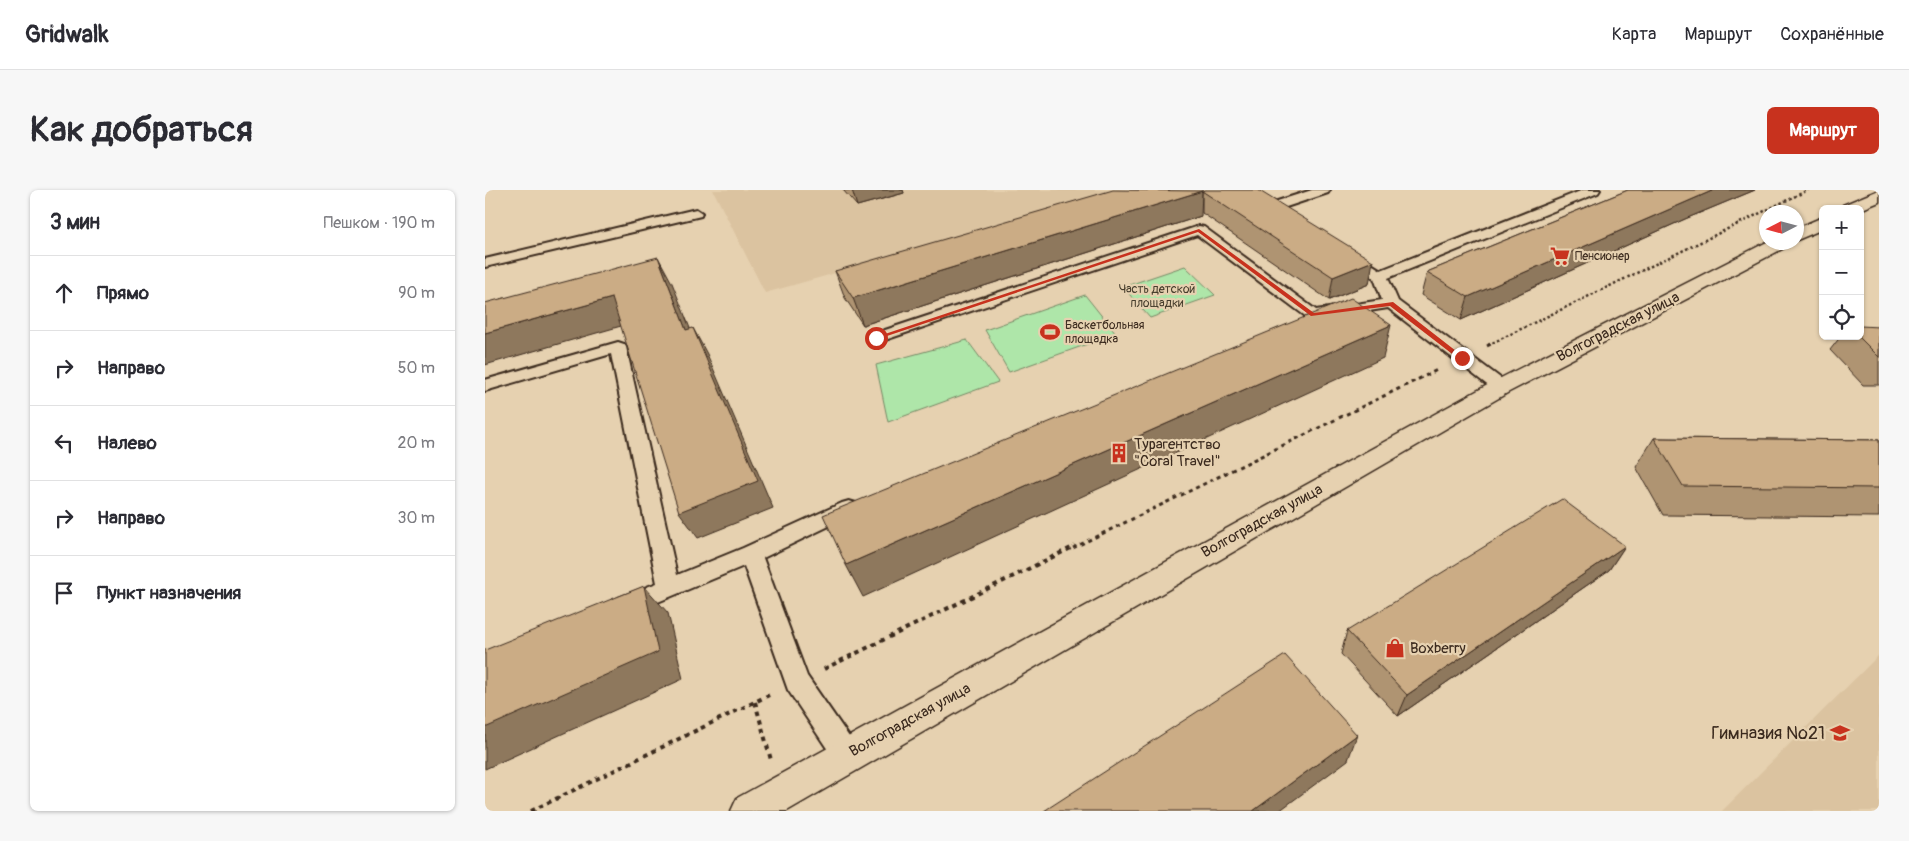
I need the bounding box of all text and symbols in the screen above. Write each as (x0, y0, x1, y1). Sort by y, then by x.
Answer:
text: Gridwalk (25, 20, 109, 49)
text: Карта (1612, 23, 1656, 46)
text: Маршрут (1684, 23, 1752, 46)
text: Сохранённые (1780, 23, 1884, 46)
button: Маршрут (1767, 107, 1879, 154)
text: Как добраться (30, 108, 253, 152)
north arrow (1759, 205, 1804, 250)
map controls (1819, 205, 1864, 340)
button: + (1819, 205, 1864, 250)
text: 3 мин (50, 209, 100, 236)
text: Пешком · 190 m (324, 213, 435, 233)
supermarket icon: Пенсионер (1549, 245, 1571, 267)
place label: Пенсионер (1575, 249, 1630, 264)
button: − (1819, 250, 1864, 295)
icon: ahead (50, 279, 78, 307)
text: Прямо (97, 281, 149, 305)
park label: Часть детской площадки (1119, 282, 1195, 311)
text: 90 m (398, 283, 435, 303)
street label: Волгоградская улица (1553, 288, 1683, 366)
button: locate (1819, 295, 1864, 340)
place label: Баскетбольная площадка (1065, 318, 1145, 347)
sports icon: Баскетбольная площадка (1039, 321, 1061, 343)
route start (865, 327, 888, 350)
route end (1451, 347, 1474, 370)
icon: right (50, 354, 78, 382)
text: Направо (97, 356, 165, 380)
text: 50 m (398, 358, 435, 378)
icon: left (50, 429, 78, 457)
text: Налево (97, 431, 157, 455)
text: 20 m (397, 433, 435, 453)
place label: Турагентство "Coral Travel" (1134, 435, 1221, 471)
building icon: Турагентство "Coral Travel" (1108, 442, 1130, 464)
street label: Волгоградская улица (1198, 480, 1326, 562)
icon: right (50, 504, 78, 532)
text: Направо (97, 506, 165, 530)
text: 30 m (397, 508, 435, 528)
icon: arrive (50, 579, 78, 607)
text: Пункт назначения (97, 581, 241, 605)
shop icon: Boxberry (1384, 637, 1406, 659)
place label: Boxberry (1410, 639, 1466, 658)
street label: Волгоградская улица (846, 679, 974, 761)
place label: Гимназия №21 (1711, 722, 1825, 745)
school or university icon: Гимназия №21 (1829, 722, 1851, 744)

